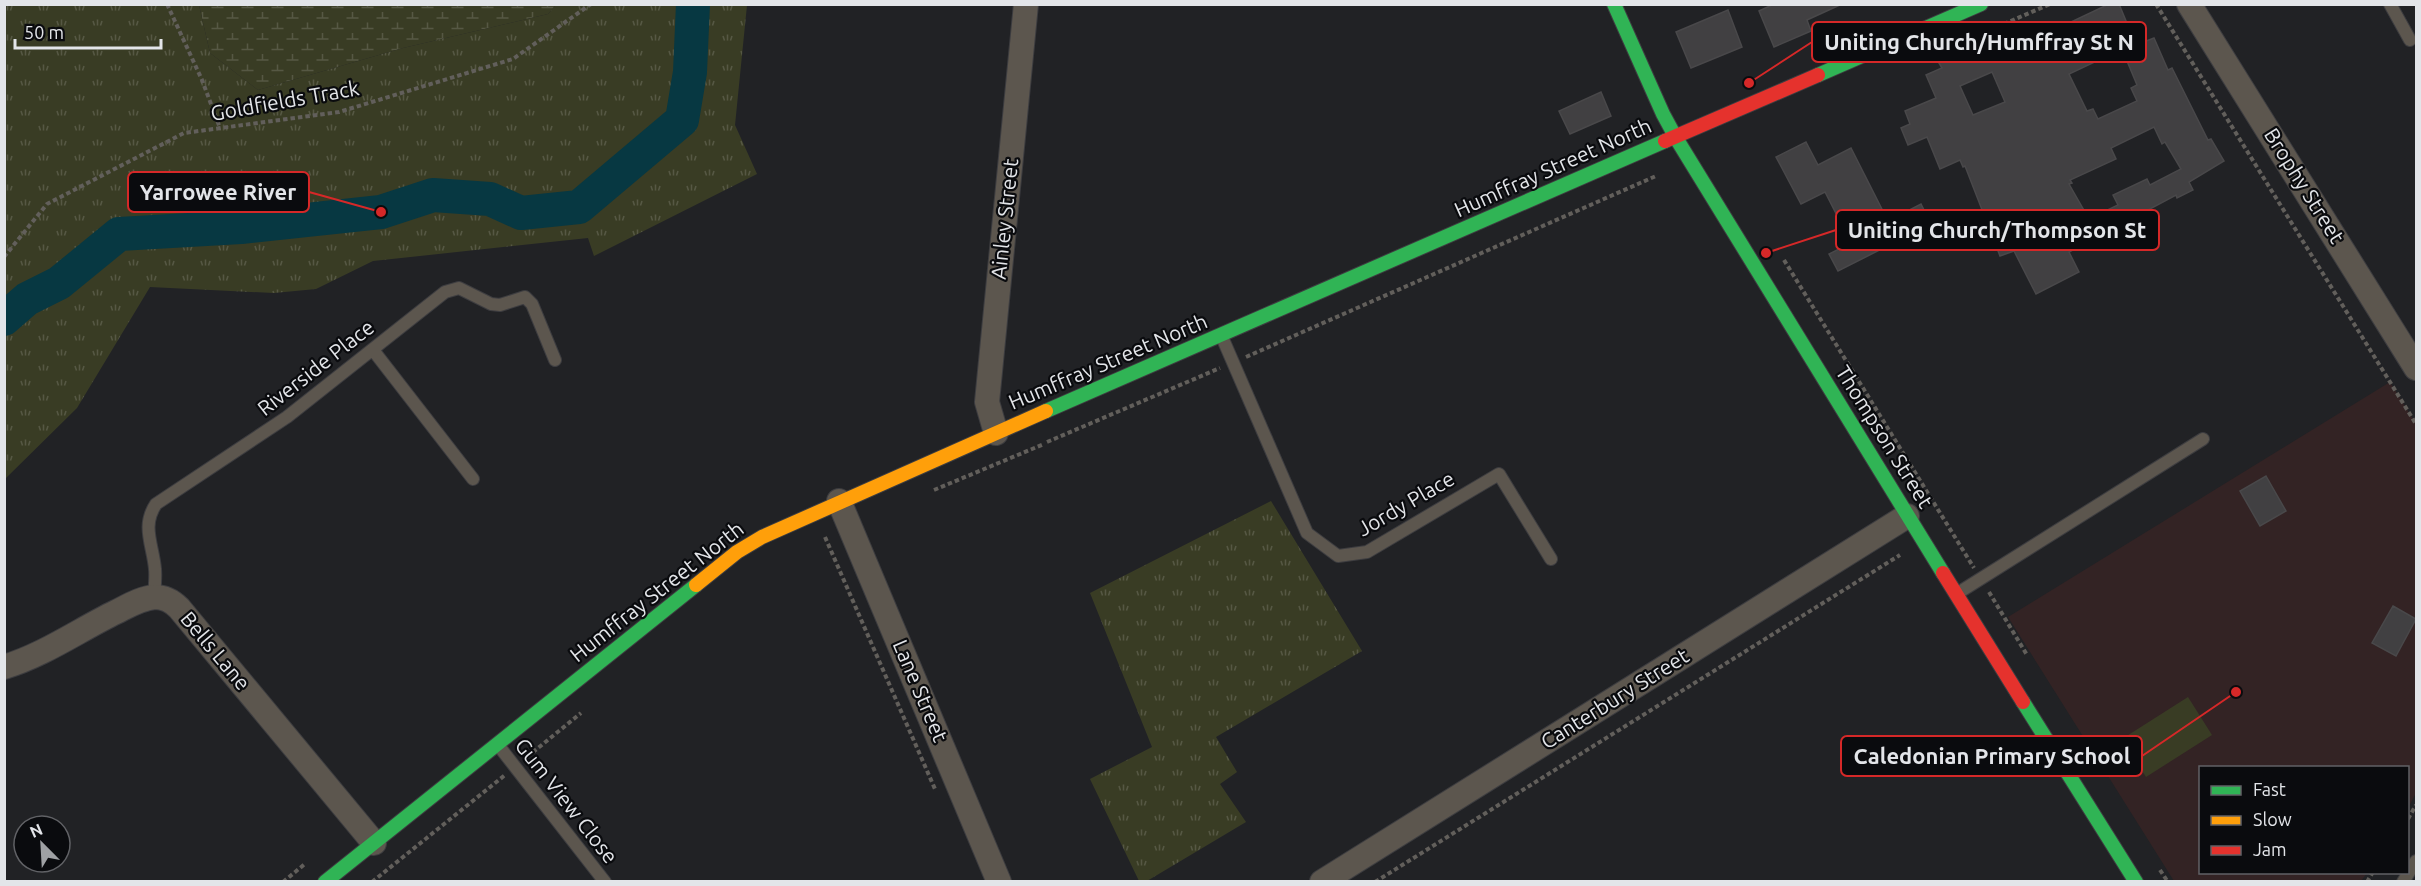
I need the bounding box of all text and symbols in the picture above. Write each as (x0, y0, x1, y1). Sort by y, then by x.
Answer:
scale bar (15, 12, 160, 50)
text: 50 m (24, 22, 64, 42)
callout: Uniting Church/Humffray St N (1812, 22, 2146, 62)
text: Uniting Church/Humffray St N (1824, 29, 2134, 54)
street label: Goldfields Track (209, 75, 361, 125)
street label: Humffray Street North (1450, 113, 1655, 221)
street label: Brophy Street (2260, 123, 2350, 247)
street label: Ainley Street (986, 157, 1022, 281)
callout: Yarrowee River (128, 172, 309, 212)
text: Yarrowee River (140, 179, 296, 204)
callout: Uniting Church/Thompson St (1836, 210, 2159, 250)
text: Uniting Church/Thompson St (1848, 217, 2146, 242)
street label: Humffray Street North (1005, 308, 1210, 414)
street label: Riverside Place (252, 314, 378, 420)
street label: Thompson Street (1831, 361, 1938, 512)
street label: Jordy Place (1353, 466, 1458, 541)
street label: Humffray Street North (565, 516, 748, 666)
street label: Bells Lane (176, 606, 255, 694)
street label: Lane Street (889, 636, 953, 745)
street label: Canterbury Street (1536, 643, 1693, 753)
street label: Gum View Close (511, 733, 623, 868)
callout: Caledonian Primary School (1841, 736, 2142, 776)
text: Caledonian Primary School (1854, 743, 2131, 768)
legend (2199, 766, 2409, 874)
text: Fast (2253, 779, 2286, 799)
text: Slow (2253, 809, 2292, 829)
north arrow (12, 814, 72, 874)
text: N (27, 820, 45, 841)
text: Jam (2253, 839, 2287, 859)

